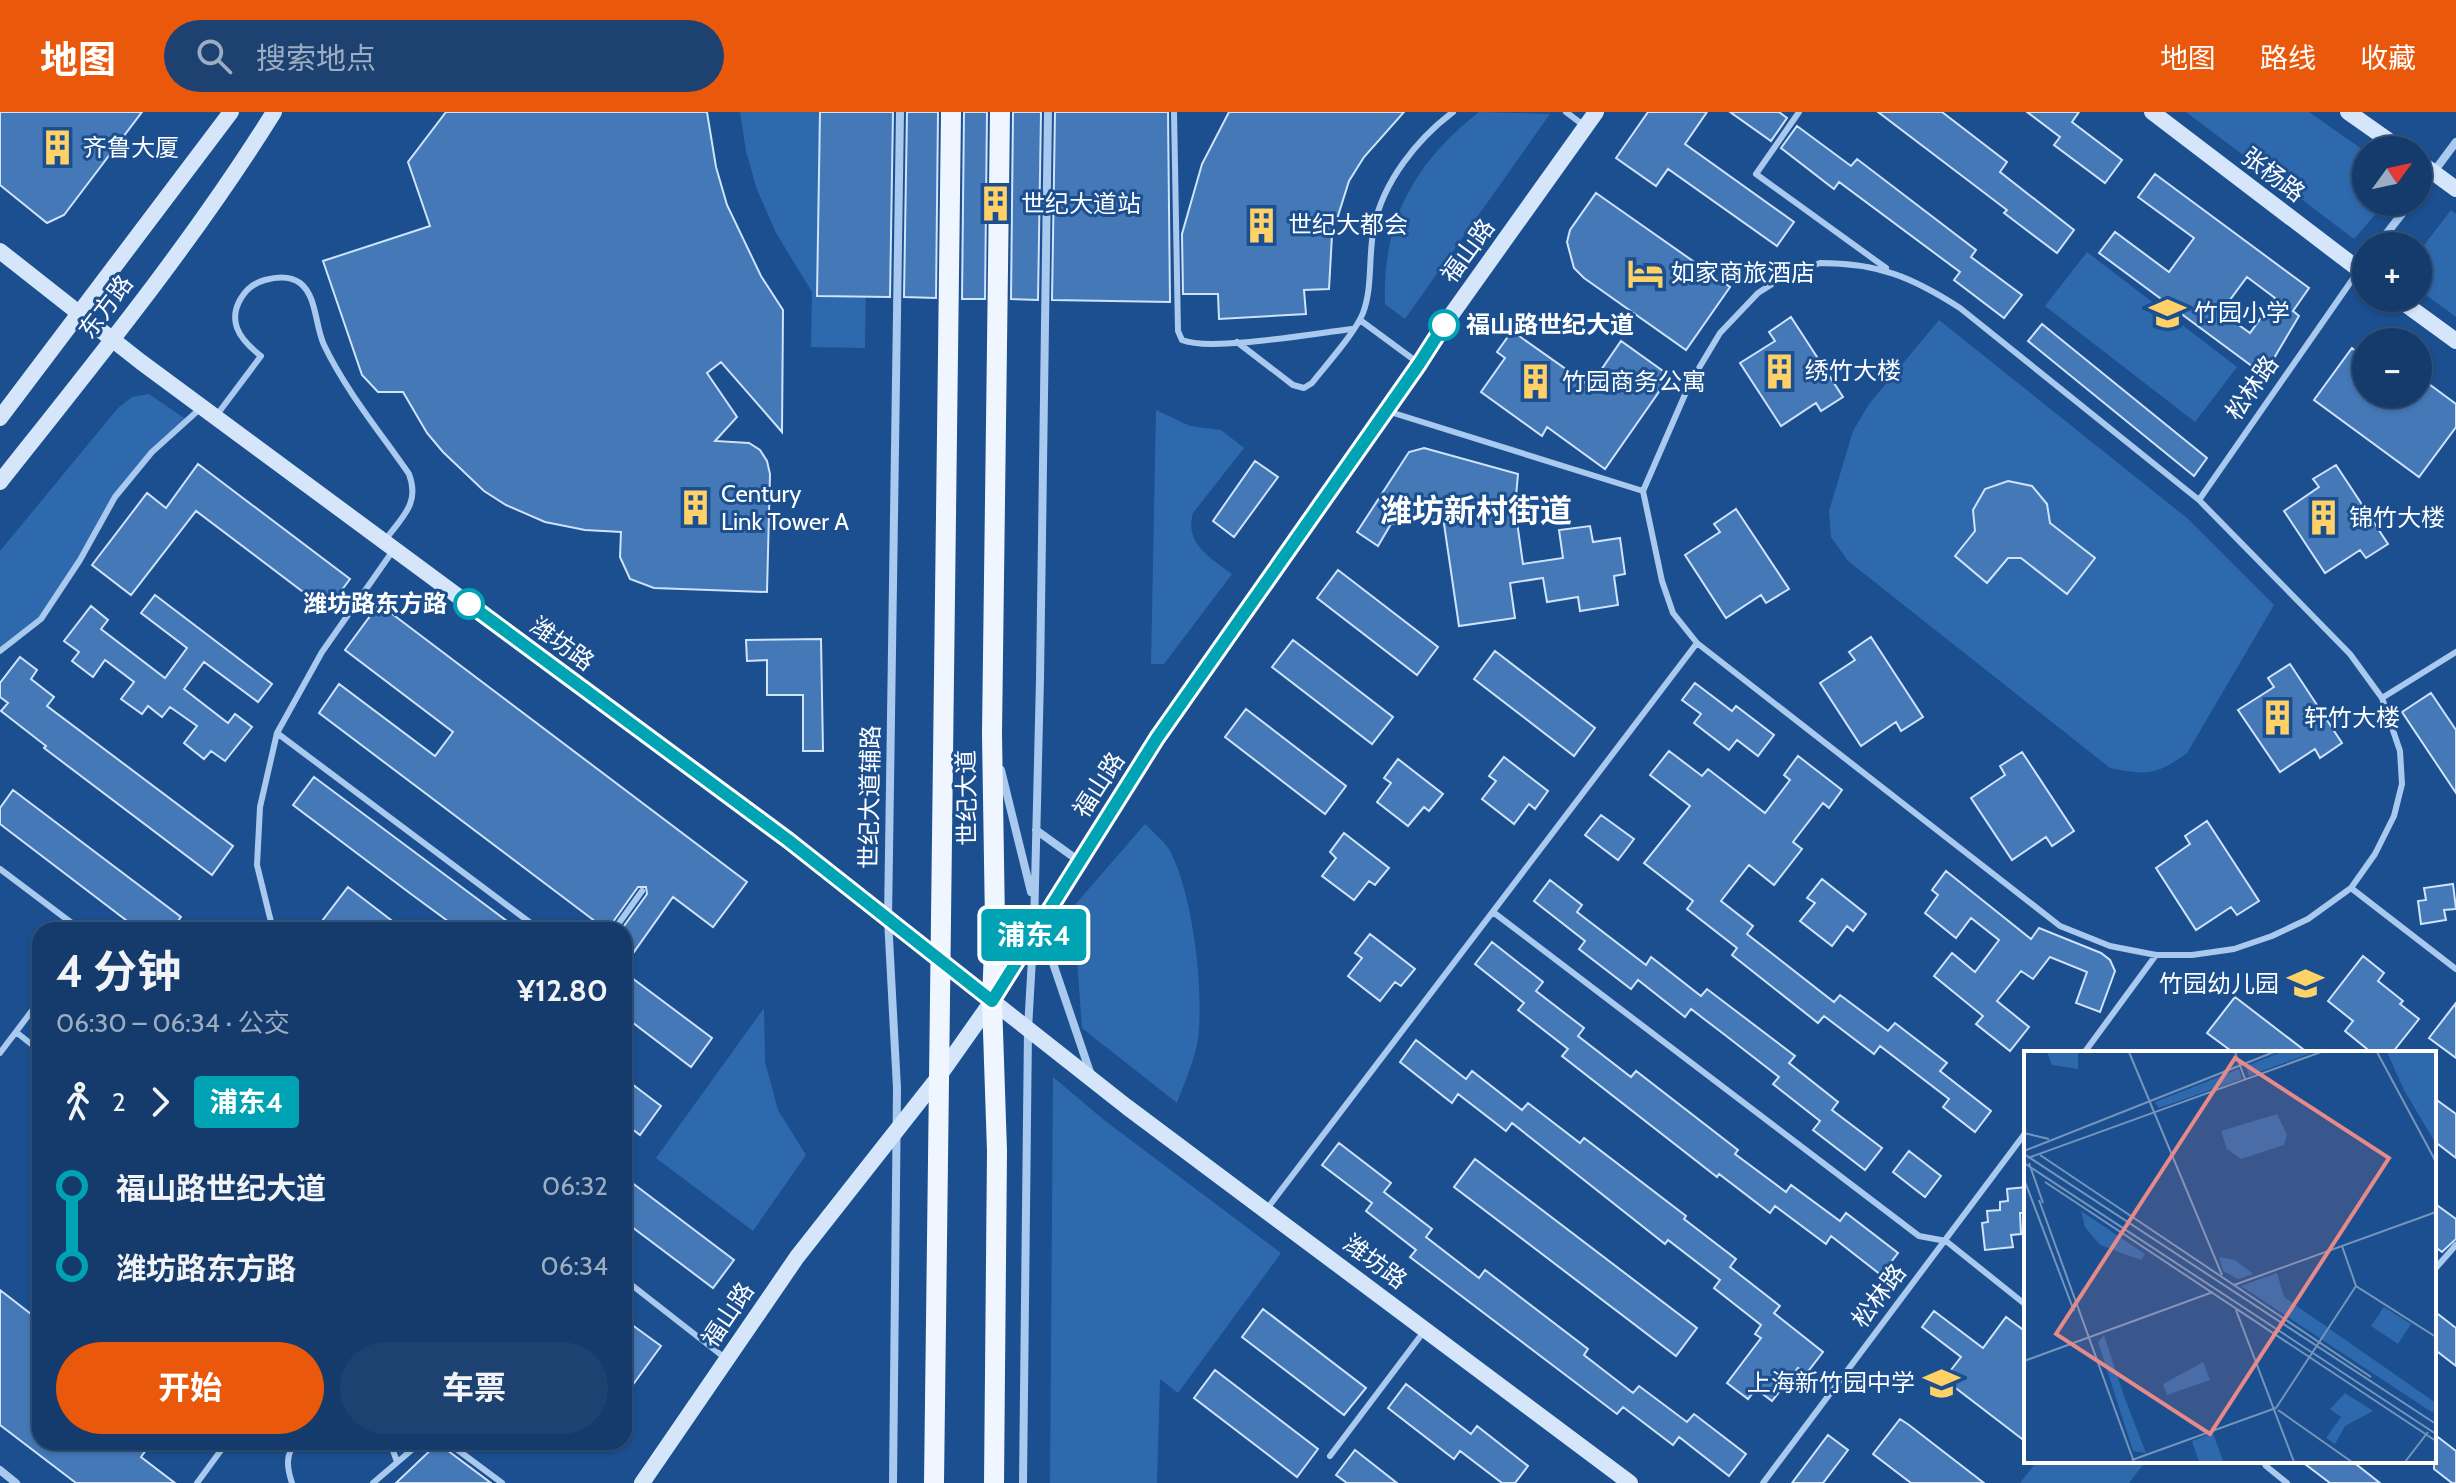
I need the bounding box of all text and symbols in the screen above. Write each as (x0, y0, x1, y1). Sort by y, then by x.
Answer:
search box (164, 20, 724, 92)
icon: search (192, 34, 236, 78)
text: 地图 (40, 36, 116, 83)
text: 搜索地点 (256, 40, 376, 77)
text: 地图 (2160, 41, 2216, 75)
text: 路线 (2260, 41, 2316, 75)
text: 收藏 (2360, 41, 2416, 75)
building icon: 齐鲁大厦 (38, 129, 76, 167)
place label: 齐鲁大厦 (83, 133, 179, 162)
north arrow (2352, 136, 2432, 216)
map controls (2352, 136, 2432, 408)
street label: 张杨路 (2236, 141, 2311, 208)
building icon: 世纪大道站 (976, 185, 1014, 223)
place label: 世纪大道站 (1021, 189, 1141, 218)
building icon: 世纪大都会 (1243, 206, 1281, 244)
place label: 世纪大都会 (1288, 210, 1408, 239)
street label: 福山路 (1435, 213, 1500, 288)
button: + (2352, 232, 2432, 312)
hotel icon: 如家商旅酒店 (1626, 254, 1664, 292)
place label: 如家商旅酒店 (1671, 258, 1815, 287)
street label: 东方路 (72, 269, 139, 344)
school or university icon: 竹园小学 (2149, 294, 2187, 332)
place label: 竹园小学 (2194, 298, 2290, 327)
marker: 福山路世纪大道 (1429, 310, 1459, 340)
place label: 福山路世纪大道 (1466, 310, 1634, 339)
button: − (2352, 328, 2432, 408)
street label: 松林路 (2219, 350, 2284, 426)
building icon: 绣竹大楼 (1760, 352, 1798, 390)
place label: 绣竹大楼 (1805, 356, 1901, 385)
building icon: 竹园商务公寓 (1517, 363, 1555, 401)
place label: 竹园商务公寓 (1562, 367, 1706, 396)
place label: Century Link Tower A (721, 479, 849, 536)
building icon: Century Link Tower A (676, 489, 714, 527)
district label: 潍坊新村街道 (1380, 491, 1572, 530)
building icon: 锦竹大楼 (2304, 499, 2342, 537)
place label: 锦竹大楼 (2349, 503, 2445, 532)
place label: 潍坊路东方路 (303, 589, 447, 618)
marker: 潍坊路东方路 (454, 589, 484, 619)
street label: 潍坊路 (525, 611, 600, 676)
building icon: 轩竹大楼 (2259, 699, 2297, 737)
place label: 轩竹大楼 (2304, 703, 2400, 732)
street label: 世纪大道辅路 (854, 725, 885, 869)
street label: 福山路 (1067, 747, 1130, 823)
street label: 世纪大道 (951, 750, 982, 846)
line badge: 浦东4 (988, 909, 1080, 961)
text: 浦东4 (997, 918, 1071, 952)
text: 4 分钟 (56, 945, 181, 998)
school or university icon: 竹园幼儿园 (2286, 965, 2324, 1003)
place label: 竹园幼儿园 (2159, 969, 2279, 998)
text: ¥12.80 (517, 972, 608, 1009)
text: 06:30 – 06:34 · 公交 (56, 1007, 290, 1039)
inset map (2024, 1051, 2436, 1463)
icon: walk (56, 1080, 100, 1124)
icon: forward (138, 1080, 182, 1124)
text: 浦东4 (210, 1085, 283, 1119)
text: 2 (112, 1086, 126, 1118)
text: 福山路世纪大道 (116, 1170, 326, 1207)
text: 06:32 (542, 1170, 608, 1202)
street label: 潍坊路 (1338, 1228, 1413, 1295)
text: 潍坊路东方路 (116, 1250, 296, 1287)
text: 06:34 (541, 1250, 608, 1282)
street label: 松林路 (1845, 1258, 1912, 1333)
street label: 福山路 (695, 1277, 760, 1353)
button: 开始 (56, 1342, 324, 1434)
button: 车票 (340, 1342, 608, 1434)
school or university icon: 上海新竹园中学 (1922, 1364, 1960, 1402)
place label: 上海新竹园中学 (1747, 1368, 1915, 1397)

